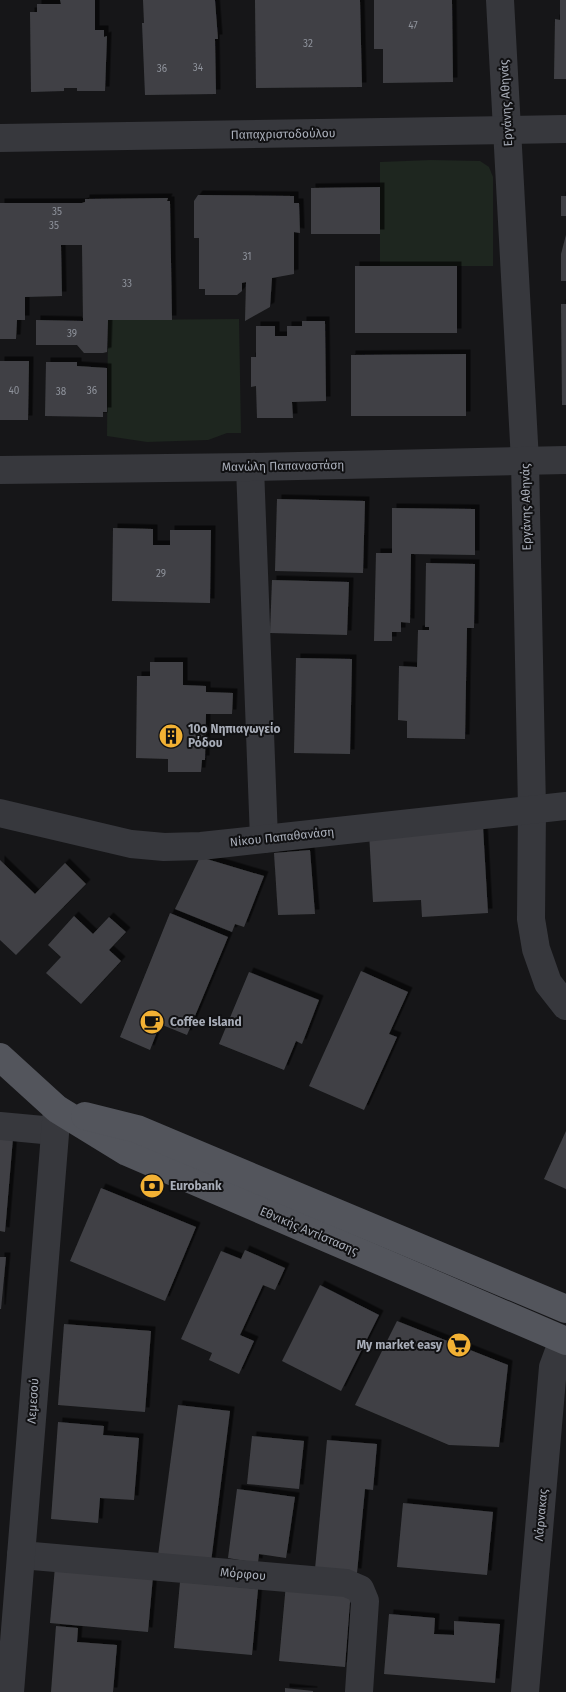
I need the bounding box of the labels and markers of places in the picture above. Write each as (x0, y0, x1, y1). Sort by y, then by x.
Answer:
place label: 10ο Νηπιαγωγείο Ρόδου (188, 721, 280, 750)
building icon: 10ο Νηπιαγωγείο Ρόδου (158, 723, 184, 749)
cafe icon: Coffee Island (139, 1009, 165, 1035)
place label: Coffee Island (170, 1015, 242, 1029)
bank icon: Eurobank (139, 1173, 165, 1199)
place label: Eurobank (170, 1179, 222, 1193)
supermarket icon: My market easy (446, 1332, 472, 1358)
place label: My market easy (357, 1338, 443, 1352)

